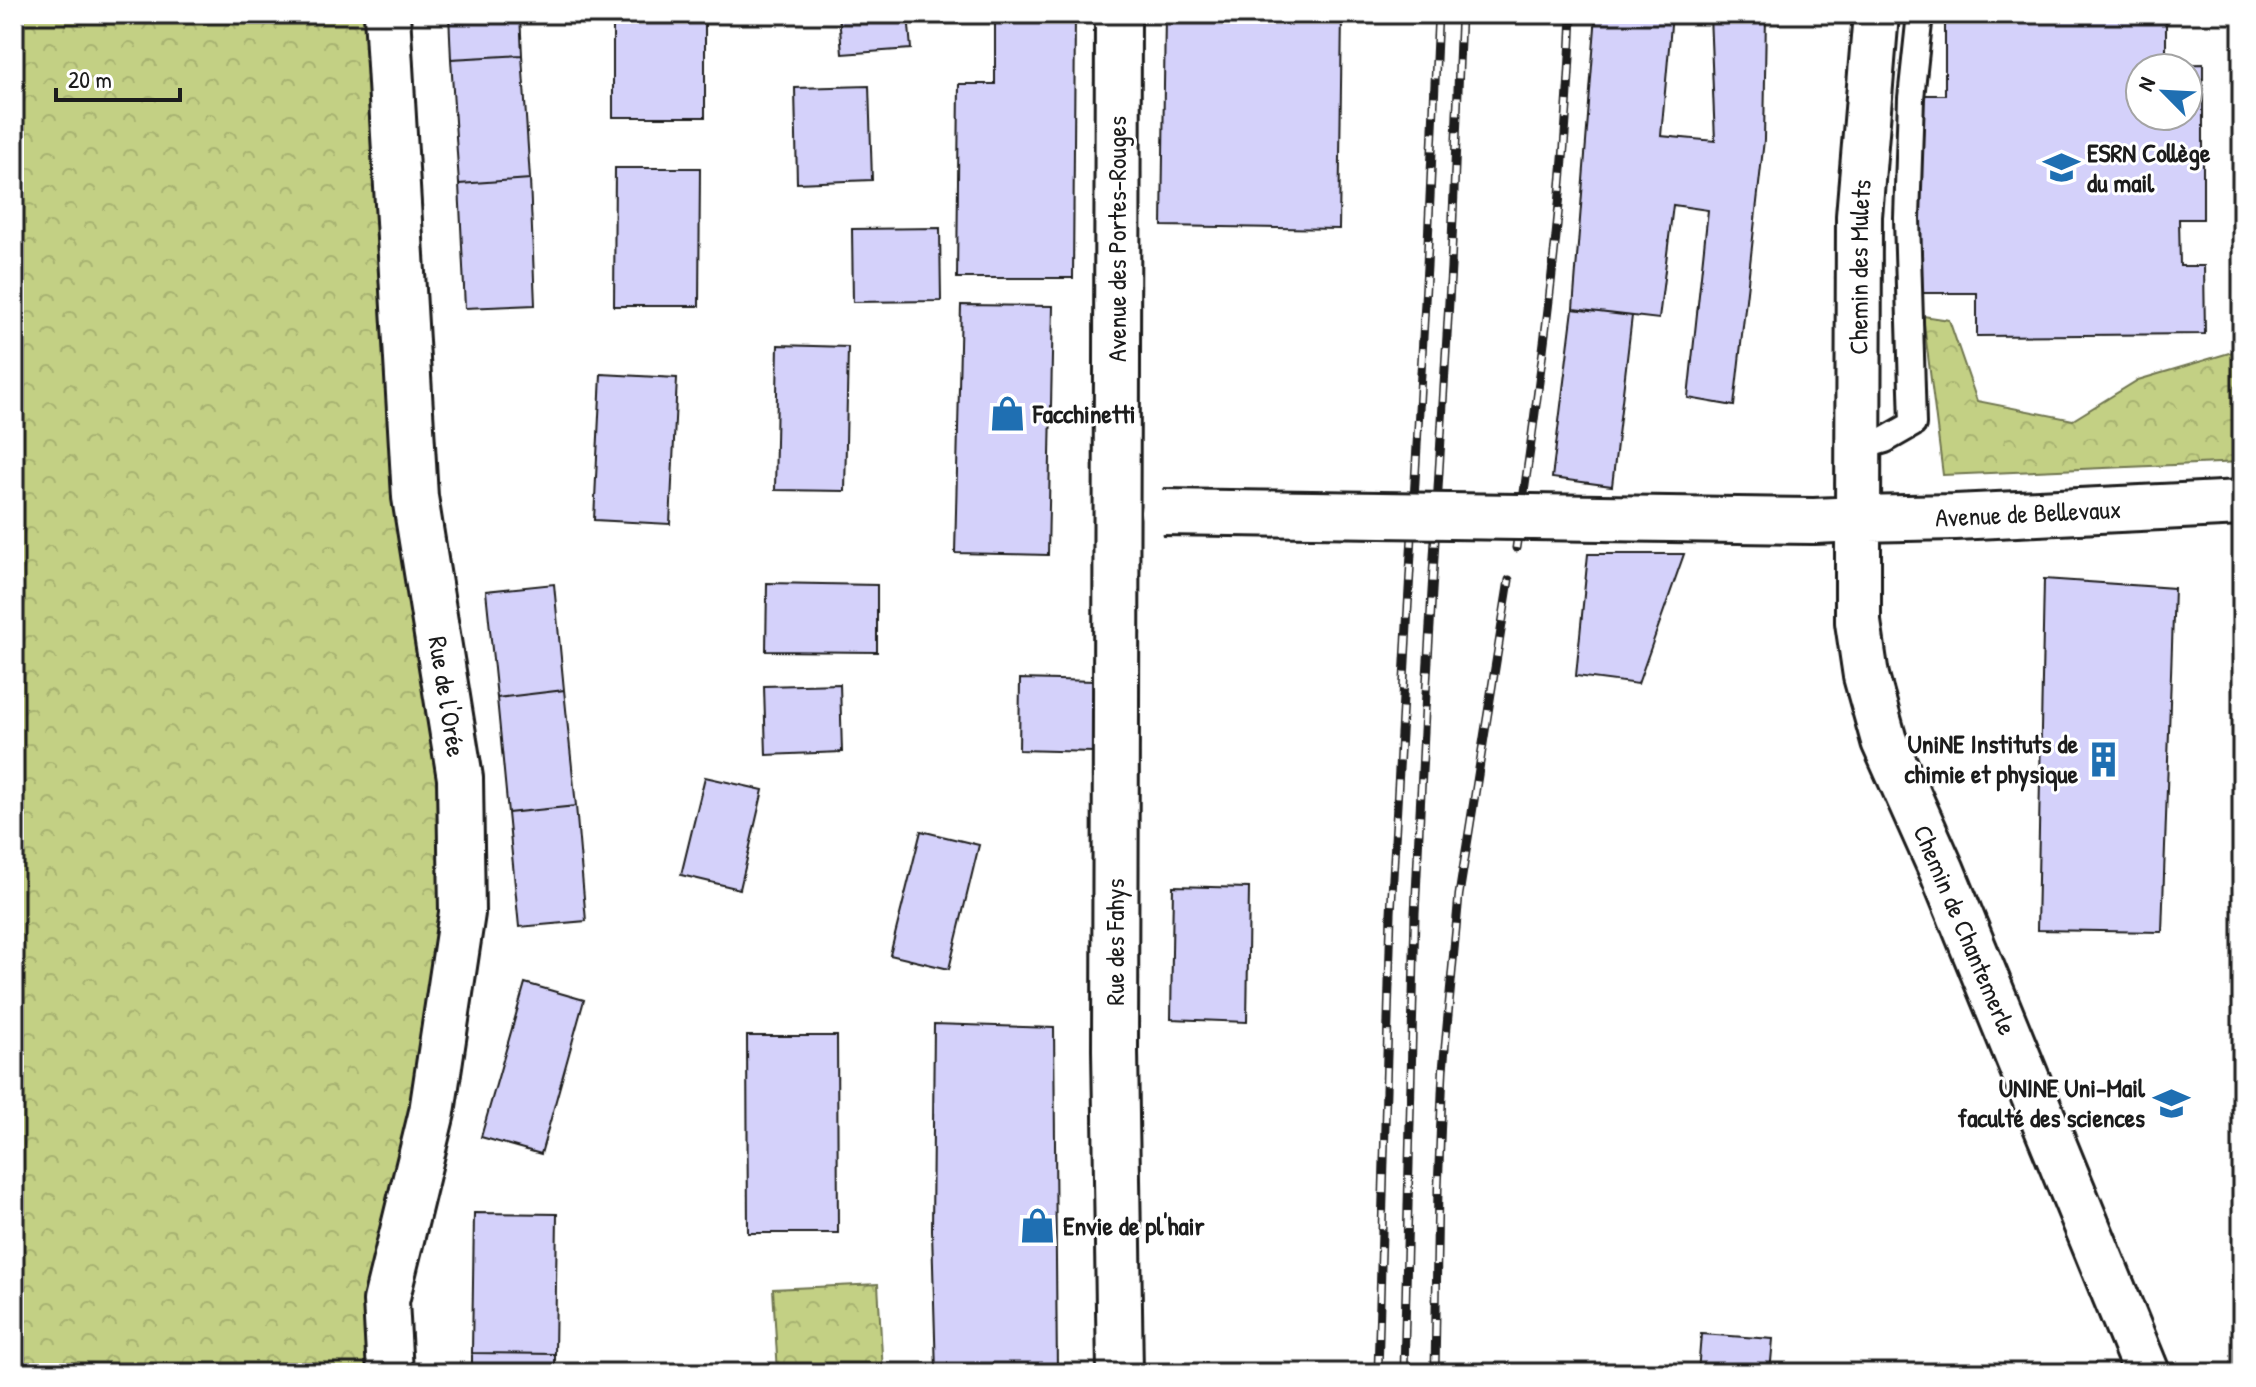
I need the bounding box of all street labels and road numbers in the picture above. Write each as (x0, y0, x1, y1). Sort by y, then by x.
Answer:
street label: Avenue des Portes-Rouges (1099, 116, 1134, 362)
street label: Chemin des Mulets (1841, 178, 1879, 355)
street label: Avenue de Bellevaux (1935, 491, 2122, 534)
street label: Rue de l'Orée (421, 634, 474, 759)
street label: Chemin de Chantemerle (1905, 819, 2026, 1040)
street label: Rue des Fahys (1097, 879, 1132, 1005)

